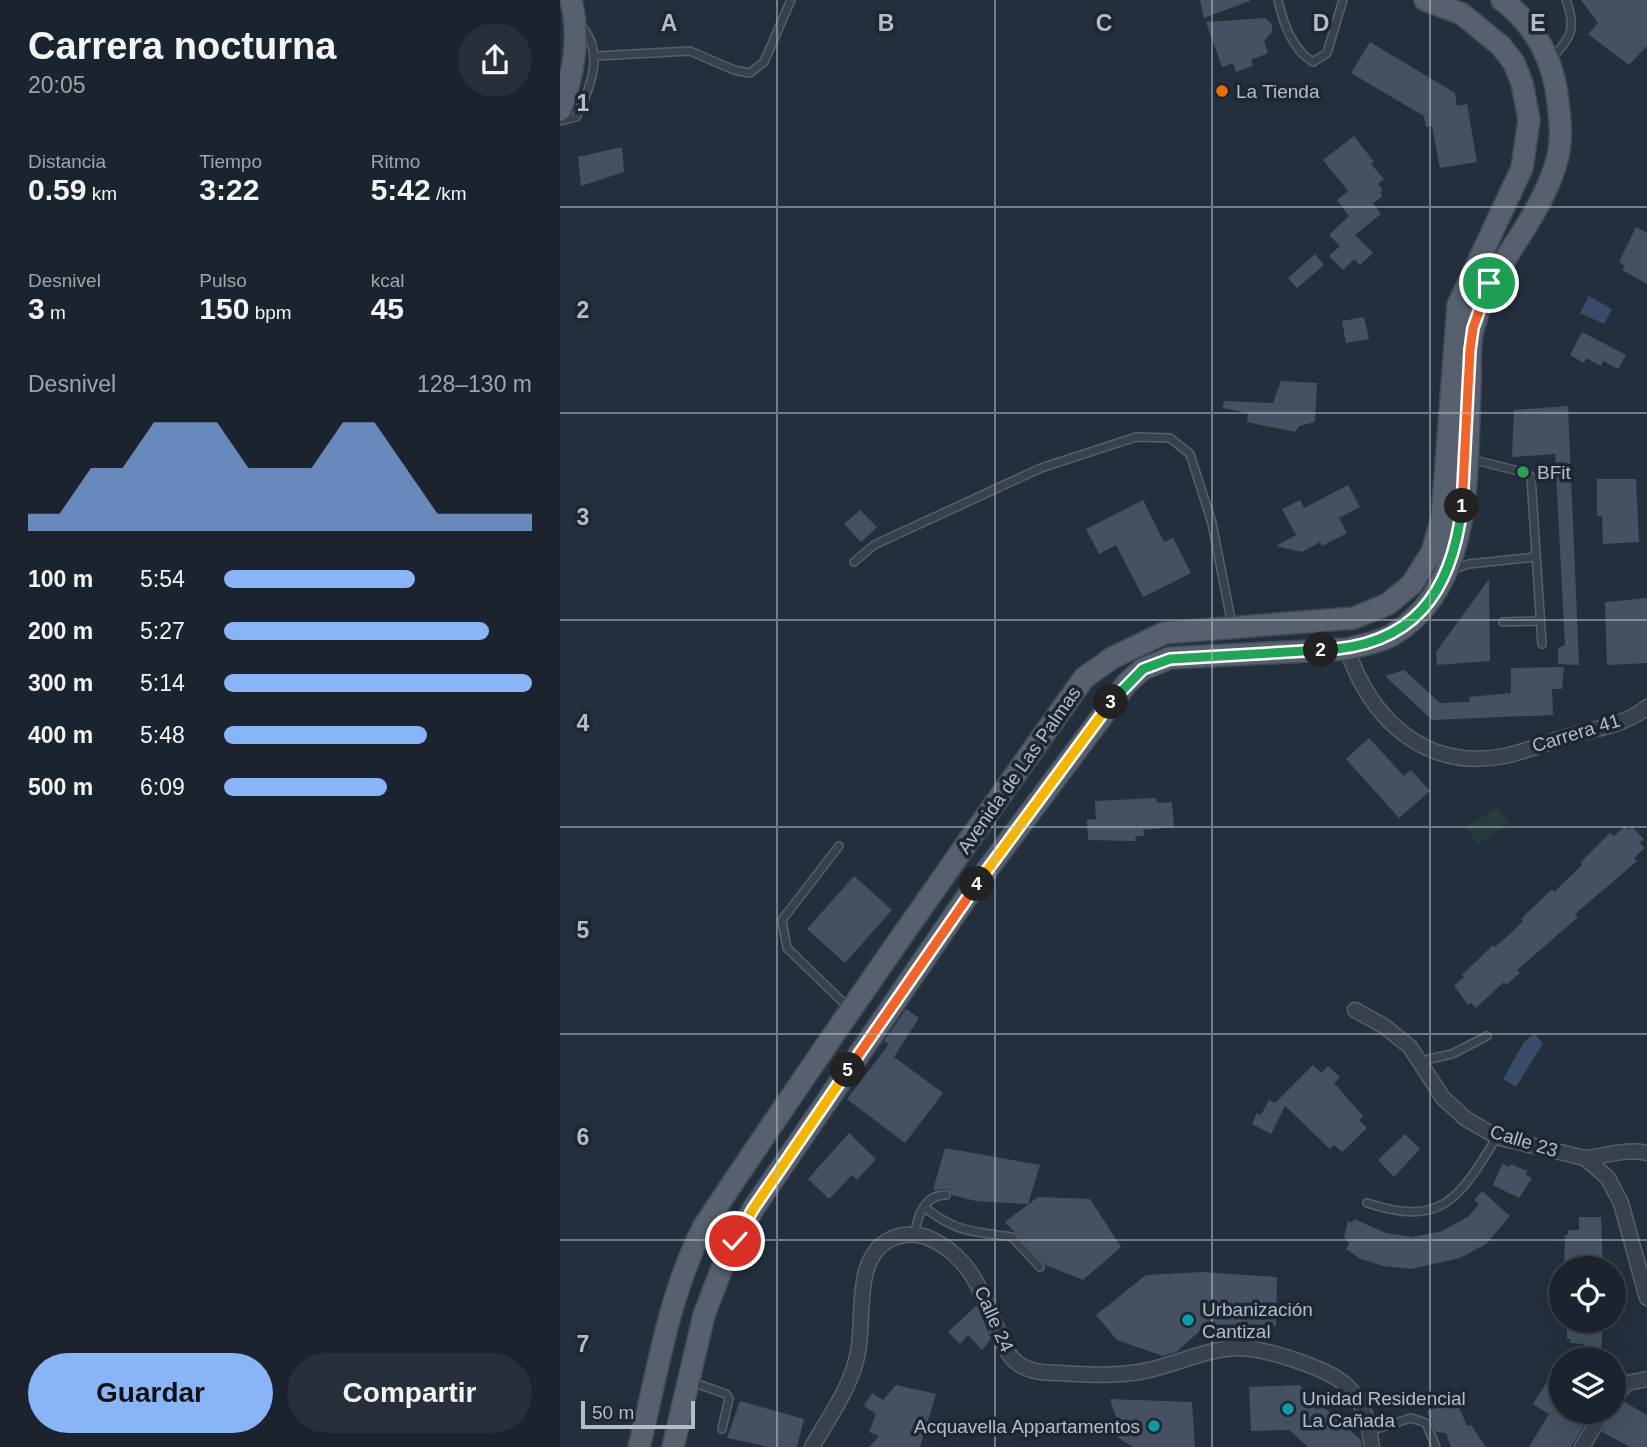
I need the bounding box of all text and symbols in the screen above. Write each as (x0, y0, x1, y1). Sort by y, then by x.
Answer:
text: A (661, 10, 677, 36)
text: B (878, 10, 894, 36)
text: C (1096, 10, 1112, 36)
text: D (1313, 10, 1329, 36)
text: E (1530, 10, 1546, 36)
button: share (458, 23, 532, 97)
text: Carrera nocturna (28, 25, 336, 67)
text: 20:05 (28, 72, 86, 98)
place label: La Tienda (1236, 81, 1320, 102)
marker: La Tienda (1214, 83, 1230, 99)
text: 1 (577, 90, 590, 116)
text: Distancia (28, 151, 106, 172)
text: Tiempo (199, 151, 262, 172)
text: Ritmo (371, 151, 420, 172)
text: 0.59 (28, 173, 86, 206)
text: 3:22 (199, 173, 259, 206)
text: 5:42 (371, 173, 431, 206)
text: km (86, 183, 117, 204)
text: /km (431, 183, 467, 204)
pin (1459, 253, 1519, 313)
icon: arrive (1470, 264, 1508, 302)
text: Desnivel (28, 270, 101, 291)
text: Pulso (199, 270, 247, 291)
text: kcal (371, 270, 404, 291)
text: 3 (28, 292, 45, 325)
text: 150 (199, 292, 249, 325)
text: 45 (371, 292, 404, 325)
text: 2 (577, 297, 589, 323)
text: m (45, 302, 66, 323)
text: bpm (249, 302, 292, 323)
text: Desnivel (28, 371, 116, 397)
text: 128–130 m (417, 371, 532, 397)
place label: BFit (1537, 462, 1572, 483)
marker: BFit (1515, 464, 1531, 480)
pin: 1 (1444, 489, 1480, 524)
text: 1 (1456, 495, 1467, 516)
text: 3 (577, 504, 589, 530)
text: 100 m (28, 566, 93, 592)
text: 5:54 (140, 566, 185, 592)
text: 200 m (28, 618, 93, 644)
text: 5:27 (140, 618, 185, 644)
pin: 2 (1304, 632, 1338, 668)
text: 2 (1315, 639, 1326, 660)
text: 300 m (28, 670, 93, 696)
text: 5:14 (140, 670, 185, 696)
street label: Avenida de Las Palmas (953, 682, 1085, 858)
pin: 3 (1094, 684, 1128, 720)
text: 3 (1105, 691, 1116, 712)
text: 4 (577, 710, 590, 736)
street label: Carrera 41 (1530, 710, 1622, 756)
text: 400 m (28, 722, 93, 748)
text: 5:48 (140, 722, 185, 748)
text: 500 m (28, 774, 93, 800)
text: 6:09 (140, 774, 185, 800)
pin: 4 (960, 866, 994, 902)
text: 4 (971, 873, 982, 894)
text: 5 (577, 917, 590, 943)
pin: 5 (830, 1052, 866, 1088)
text: 5 (842, 1059, 853, 1080)
street label: Calle 23 (1488, 1121, 1560, 1161)
text: 6 (577, 1124, 589, 1150)
pin (705, 1211, 765, 1271)
icon: check (716, 1222, 754, 1260)
map controls (1549, 1256, 1626, 1424)
button: locate (1549, 1256, 1626, 1333)
street label: Calle 24 (970, 1283, 1018, 1356)
place label: Urbanización Cantizal (1202, 1299, 1313, 1342)
marker: Urbanización Cantizal (1180, 1312, 1196, 1328)
text: 7 (577, 1331, 589, 1357)
button: layers (1549, 1347, 1626, 1424)
button: Guardar (28, 1353, 273, 1433)
button: Compartir (287, 1353, 532, 1433)
place label: Unidad Residencial La Cañada (1302, 1388, 1466, 1431)
scale bar (581, 1398, 695, 1430)
marker: Unidad Residencial La Cañada (1280, 1401, 1296, 1417)
text: 50 m (592, 1402, 634, 1423)
place label: Acquavella Appartamentos (914, 1416, 1140, 1437)
marker: Acquavella Appartamentos (1146, 1418, 1162, 1434)

